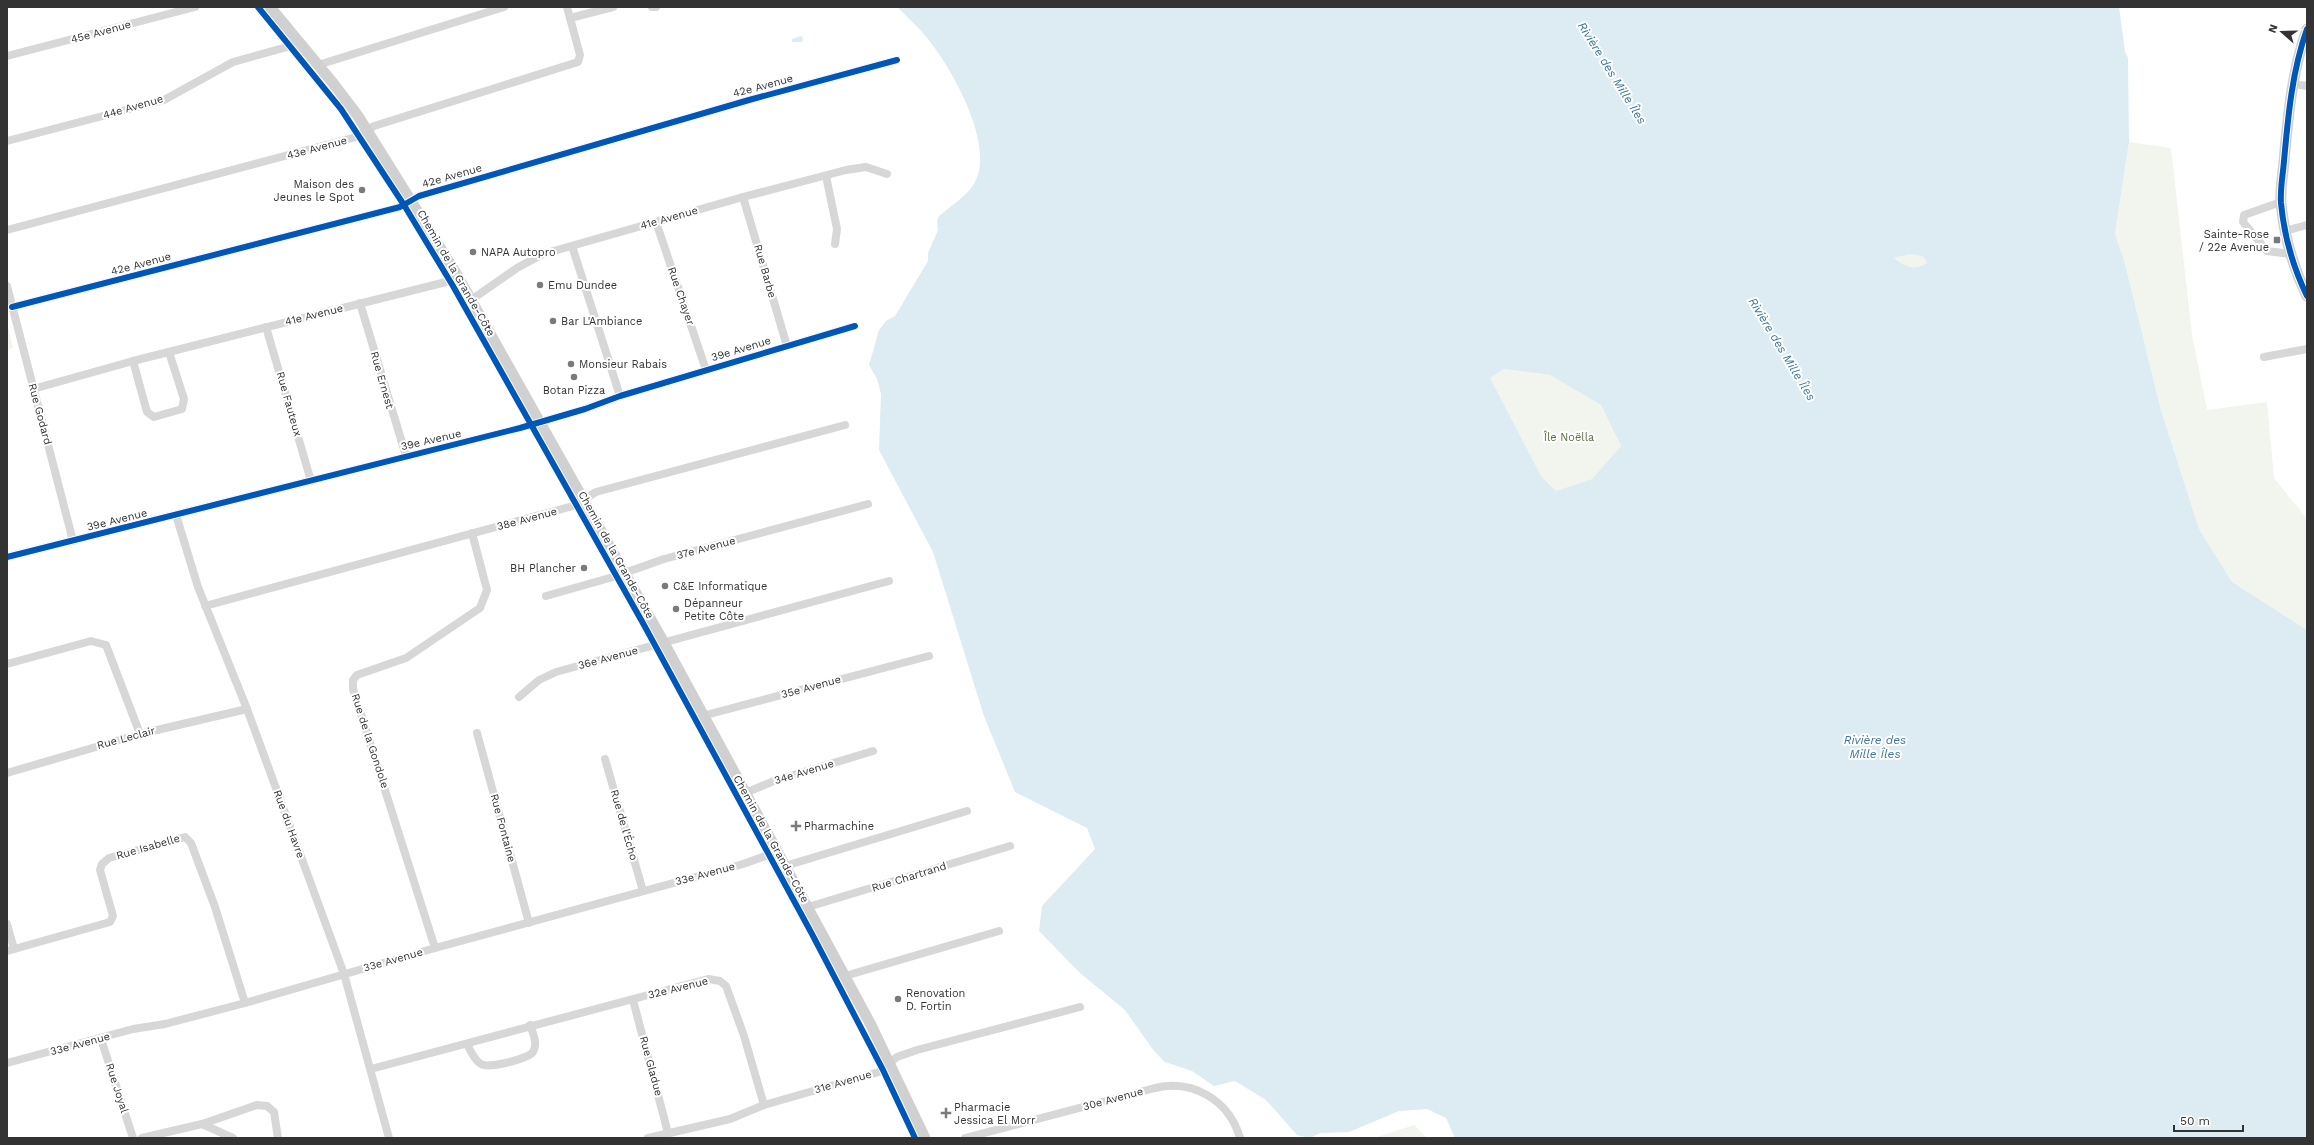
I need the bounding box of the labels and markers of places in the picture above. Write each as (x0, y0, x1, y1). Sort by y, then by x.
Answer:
place label: Maison des Jeunes le Spot (274, 178, 354, 204)
marker: Maison des Jeunes le Spot (357, 185, 367, 195)
place label: Sainte-Rose / 22e Avenue (2199, 228, 2269, 254)
marker: Sainte-Rose / 22e Avenue (2272, 235, 2282, 245)
place label: NAPA Autopro (481, 246, 556, 259)
marker: NAPA Autopro (468, 247, 478, 257)
place label: Emu Dundee (548, 279, 617, 292)
marker: Emu Dundee (535, 280, 545, 290)
place label: Bar L'Ambiance (561, 315, 642, 328)
marker: Bar L'Ambiance (548, 316, 558, 326)
place label: Monsieur Rabais (579, 358, 667, 371)
marker: Monsieur Rabais (566, 359, 576, 369)
marker: Botan Pizza (569, 372, 579, 382)
place label: Botan Pizza (543, 384, 605, 397)
place label: BH Plancher (510, 562, 576, 575)
marker: BH Plancher (579, 563, 589, 573)
place label: C&E Informatique (673, 580, 767, 593)
marker: C&E Informatique (660, 581, 670, 591)
place label: Dépanneur Petite Côte (684, 597, 744, 623)
marker: Dépanneur Petite Côte (671, 604, 681, 614)
place label: Pharmachine (804, 820, 874, 833)
marker: Pharmachine (791, 821, 801, 831)
place label: Renovation D. Fortin (906, 987, 965, 1013)
marker: Renovation D. Fortin (893, 994, 903, 1004)
place label: Pharmacie Jessica El Morr (954, 1101, 1036, 1127)
marker: Pharmacie Jessica El Morr (941, 1108, 951, 1118)

